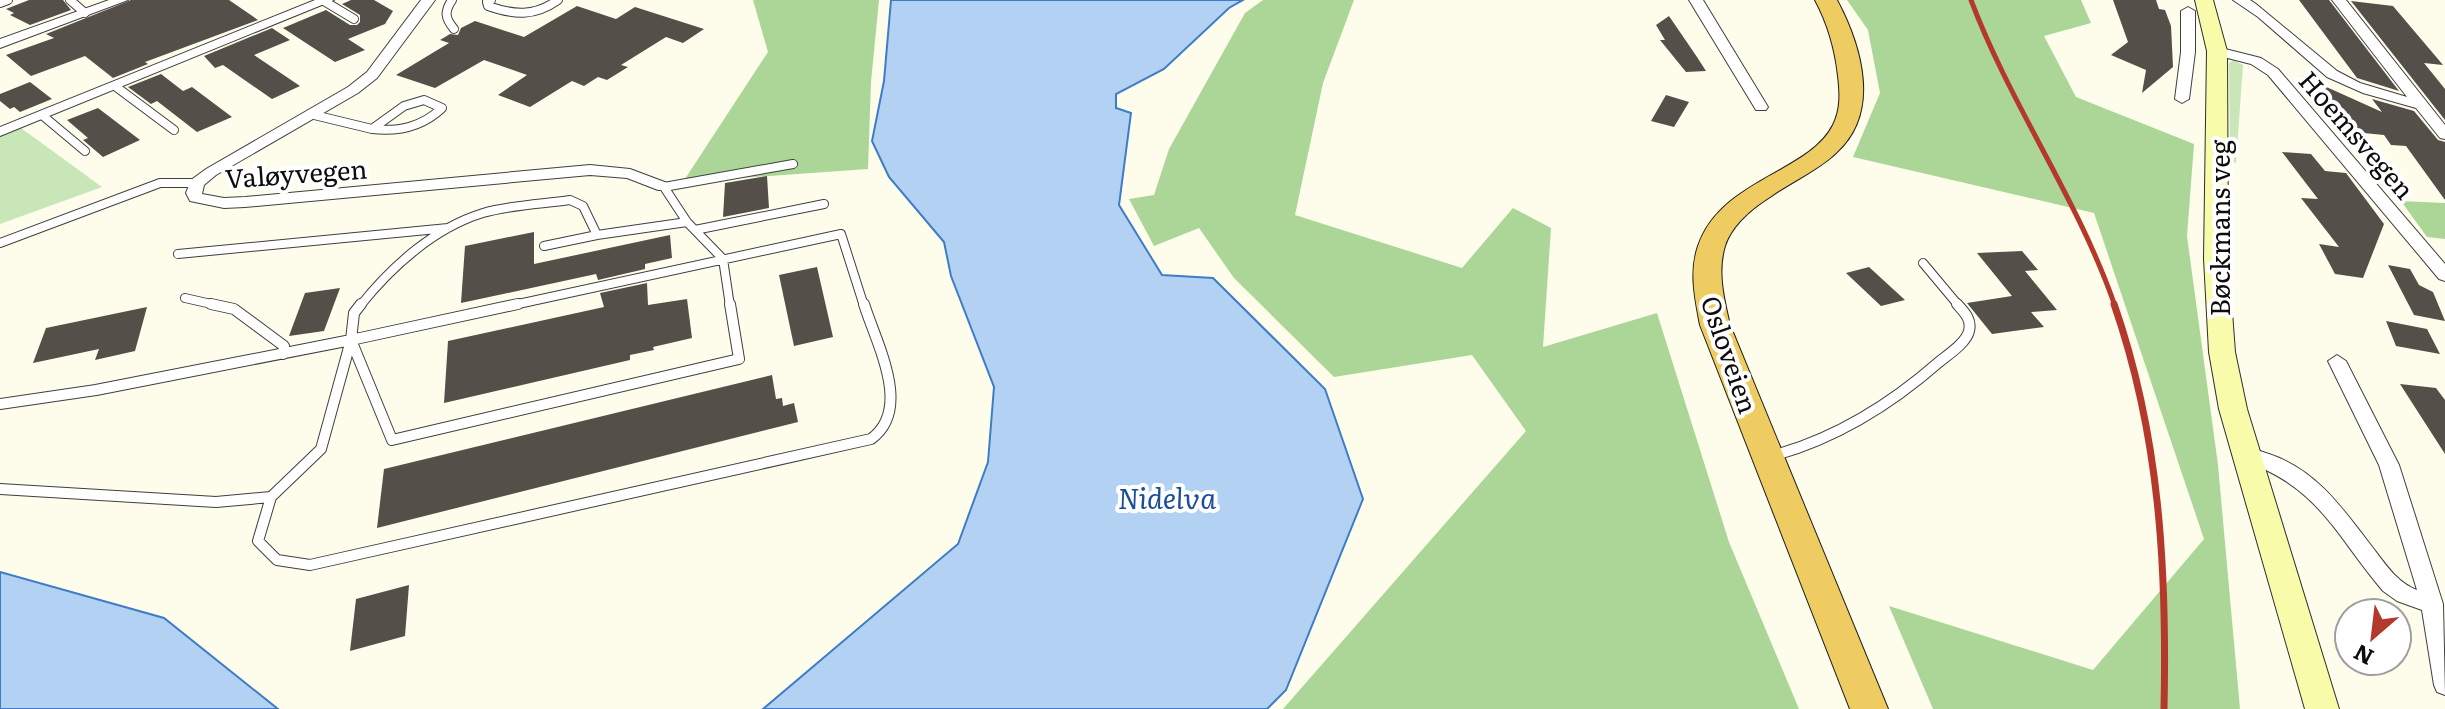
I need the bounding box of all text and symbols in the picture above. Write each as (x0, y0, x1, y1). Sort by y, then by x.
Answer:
street label: Hoemsvegen (2291, 61, 2425, 207)
street label: Bøckmans veg (2199, 139, 2238, 316)
street label: Valøyvegen (224, 148, 368, 196)
street label: Osloveien (1693, 290, 1769, 418)
water label: Nidelva (1118, 476, 1216, 518)
north arrow (2333, 597, 2413, 677)
text: N (2347, 637, 2379, 675)

